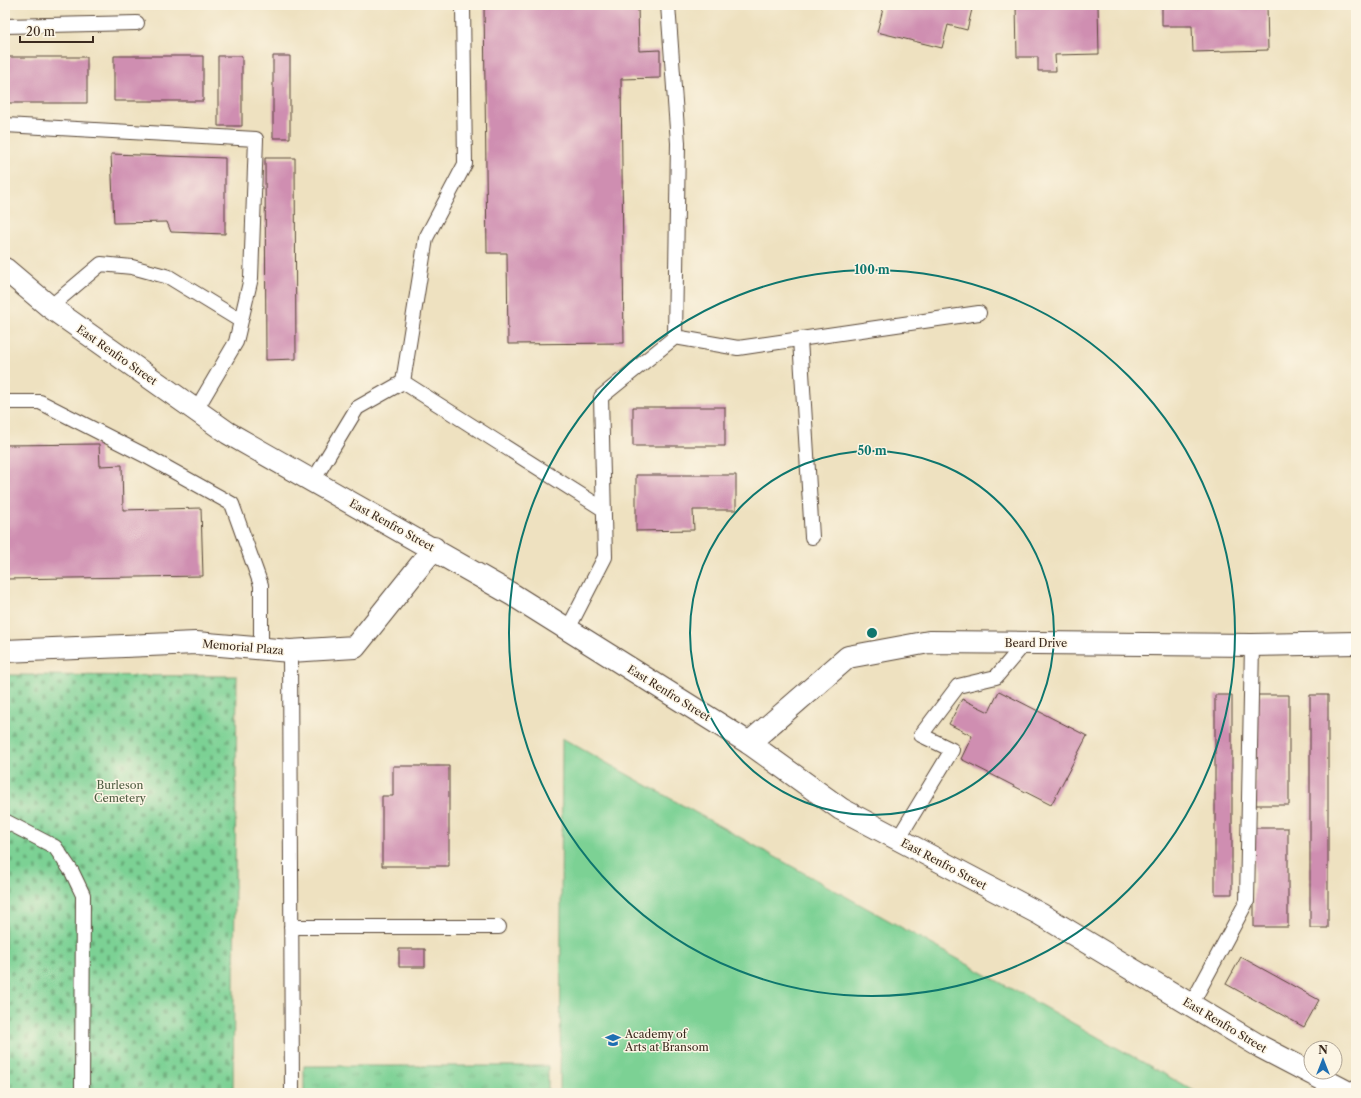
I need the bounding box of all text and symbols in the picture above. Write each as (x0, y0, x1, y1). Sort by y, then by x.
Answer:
scale bar (20, 18, 93, 44)
text: 20 m (26, 24, 55, 39)
text: 100 m (854, 262, 890, 277)
street label: East Renfro Street (74, 322, 160, 388)
text: 50 m (857, 443, 887, 458)
street label: East Renfro Street (347, 496, 437, 554)
centre of rings (865, 626, 879, 640)
street label: Memorial Plaza (202, 636, 285, 658)
street label: Beard Drive (1005, 636, 1067, 650)
street label: East Renfro Street (625, 662, 713, 724)
park label: Burleson Cemetery (94, 778, 147, 805)
street label: East Renfro Street (899, 835, 989, 893)
street label: East Renfro Street (1181, 994, 1270, 1056)
place label: Academy of Arts at Bransom (624, 1027, 709, 1054)
school or university icon: Academy of Arts at Bransom (604, 1031, 622, 1049)
north arrow (1303, 1040, 1343, 1080)
text: N (1318, 1043, 1328, 1057)

